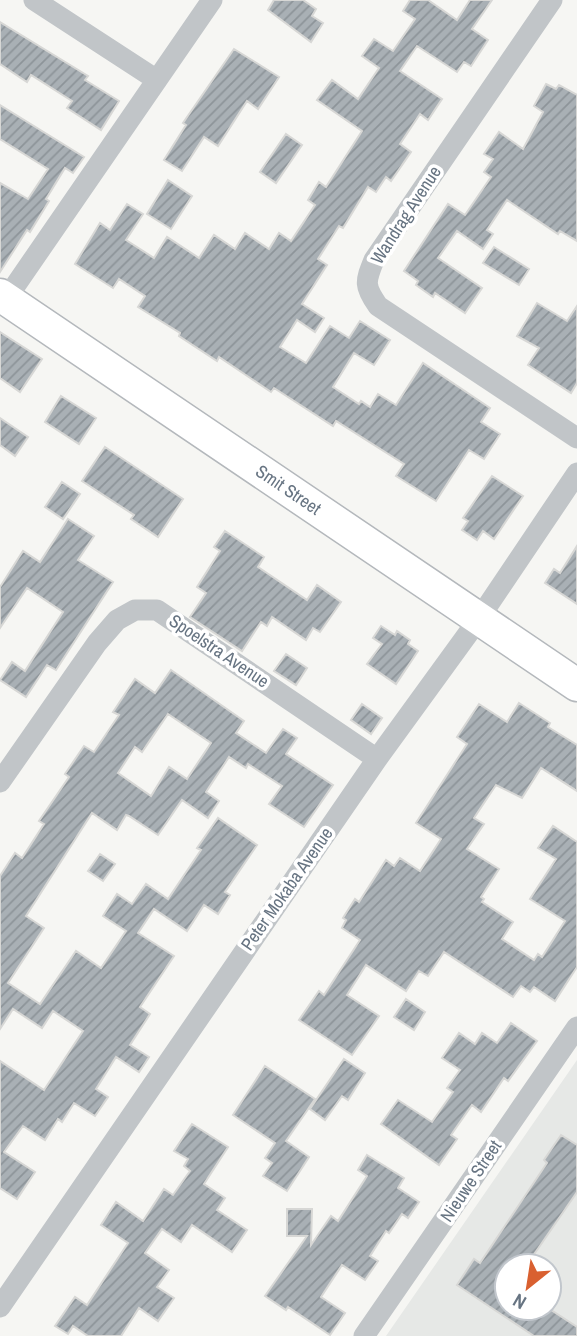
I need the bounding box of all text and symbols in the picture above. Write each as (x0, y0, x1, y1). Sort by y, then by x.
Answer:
street label: Wandrag Avenue (364, 161, 447, 269)
street label: Smit Street (251, 458, 326, 521)
street label: Spoelstra Avenue (164, 608, 274, 693)
street label: Peter Mokaba Avenue (235, 822, 338, 955)
street label: Nieuwe Street (434, 1135, 507, 1226)
north arrow (493, 1252, 563, 1322)
text: N (508, 1288, 531, 1316)

